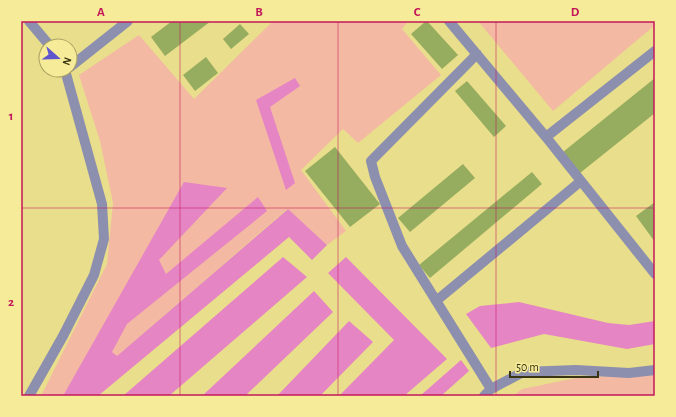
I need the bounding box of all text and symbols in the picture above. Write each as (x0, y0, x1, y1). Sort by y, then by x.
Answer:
text: A (97, 6, 105, 19)
text: B (255, 6, 263, 19)
text: C (414, 6, 421, 19)
text: D (571, 6, 580, 19)
north arrow (38, 38, 78, 78)
text: N (60, 56, 73, 67)
text: 1 (9, 110, 13, 123)
text: 2 (8, 296, 14, 309)
scale bar (510, 353, 598, 379)
text: 50 m (516, 361, 539, 373)

